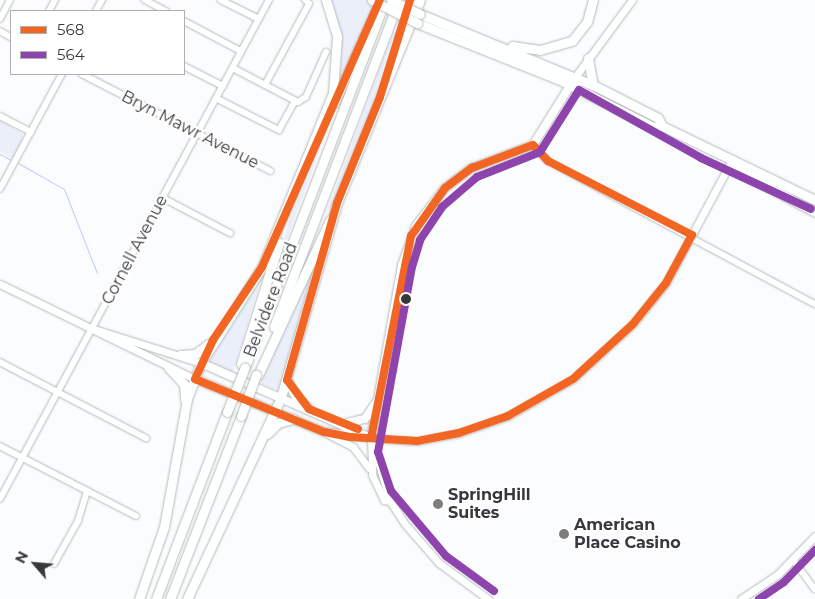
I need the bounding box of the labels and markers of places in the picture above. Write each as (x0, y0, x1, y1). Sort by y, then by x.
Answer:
unlabelled marker (401, 294, 411, 304)
place label: SpringHill Suites (448, 485, 531, 523)
marker: SpringHill Suites (432, 498, 444, 510)
place label: American Place Casino (574, 515, 681, 553)
marker: American Place Casino (558, 528, 570, 540)

